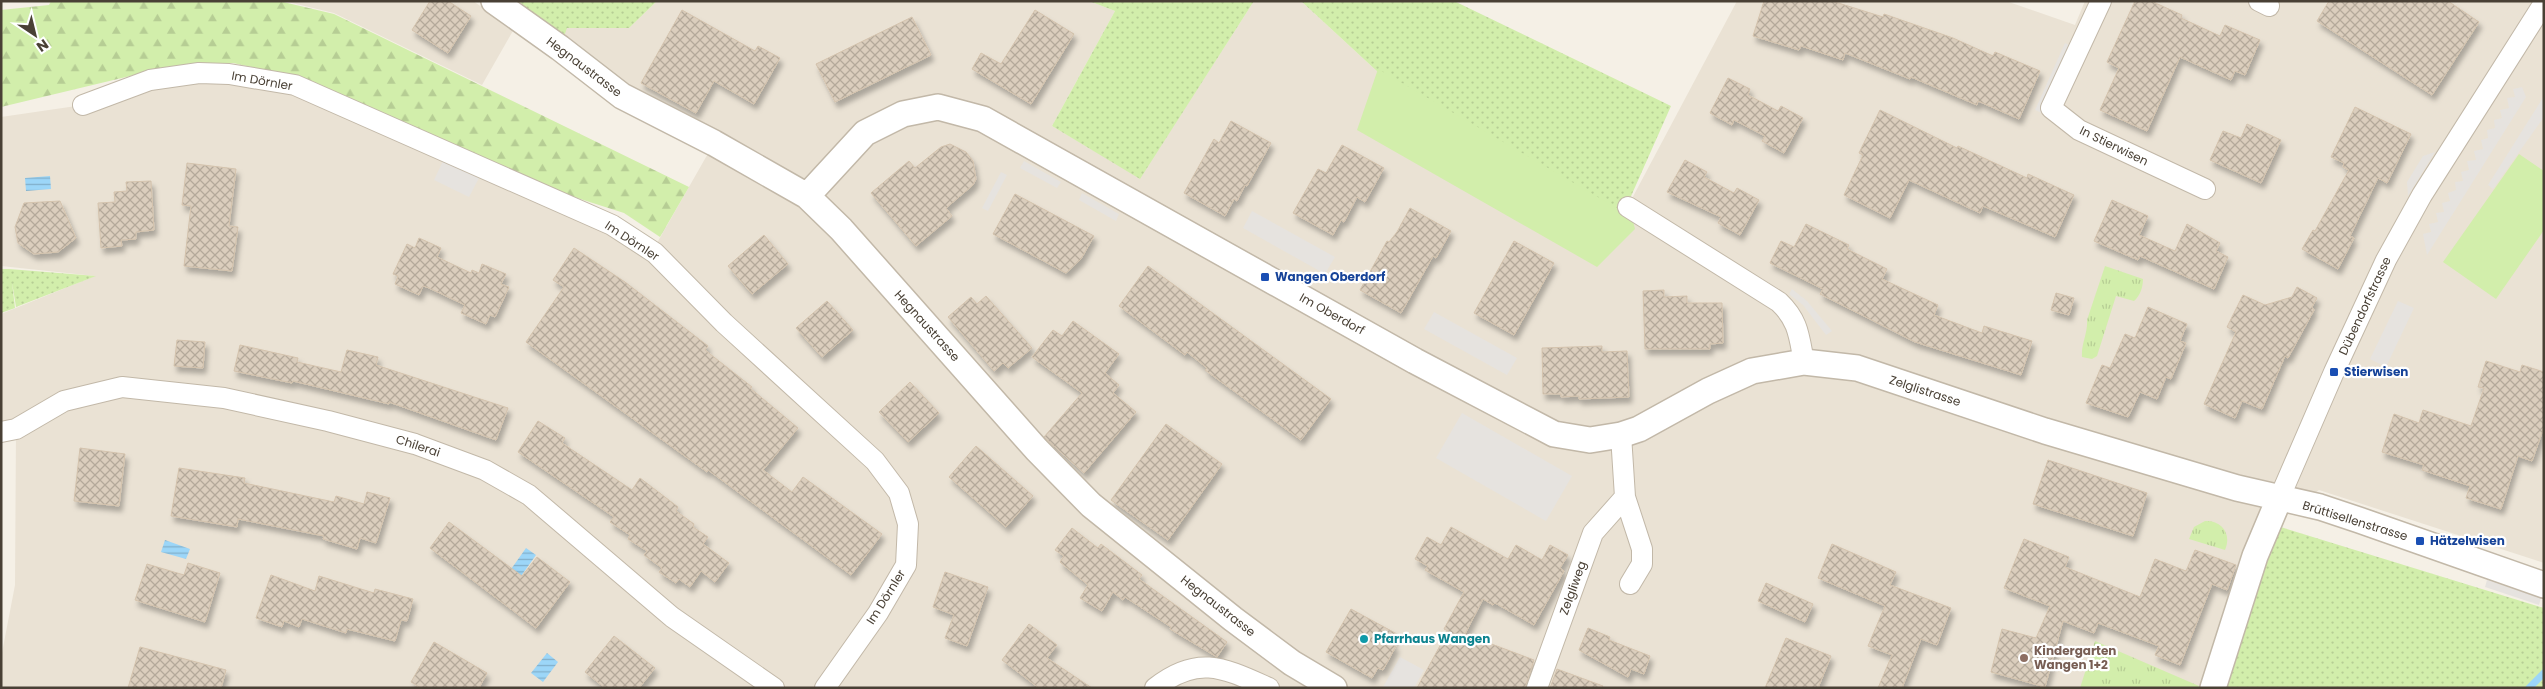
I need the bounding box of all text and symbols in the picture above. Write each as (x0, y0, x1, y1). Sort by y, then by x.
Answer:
north arrow (10, 10, 60, 60)
street label: Hegnaustrasse (543, 33, 626, 101)
text: N (32, 34, 53, 57)
street label: Im Dörnler (230, 67, 294, 94)
street label: In Stierwisen (2077, 122, 2151, 169)
street label: Im Dörnler (602, 217, 663, 265)
street label: Dübendorfstrasse (2334, 254, 2395, 358)
place label: Wangen Oberdorf (1275, 268, 1386, 285)
marker: Wangen Oberdorf (1259, 271, 1271, 283)
street label: Hegnaustrasse (891, 286, 964, 365)
street label: Im Oberdorf (1297, 289, 1368, 339)
place label: Stierwisen (2344, 363, 2408, 380)
marker: Stierwisen (2328, 366, 2340, 378)
street label: Zelglistrasse (1887, 371, 1963, 410)
street label: Chilerai (394, 430, 443, 461)
street label: Brüttisellenstrasse (2300, 496, 2410, 545)
place label: Hätzelwisen (2430, 532, 2505, 549)
marker: Hätzelwisen (2414, 535, 2426, 547)
street label: Zelgliweg (1555, 558, 1590, 617)
street label: Im Dörnler (862, 566, 909, 627)
street label: Hegnaustrasse (1177, 571, 1259, 640)
place label: Pfarrhaus Wangen (1374, 630, 1490, 647)
marker: Pfarrhaus Wangen (1358, 633, 1370, 645)
place label: Kindergarten Wangen 1+2 (2034, 642, 2116, 673)
marker: Kindergarten Wangen 1+2 (2018, 652, 2030, 664)

